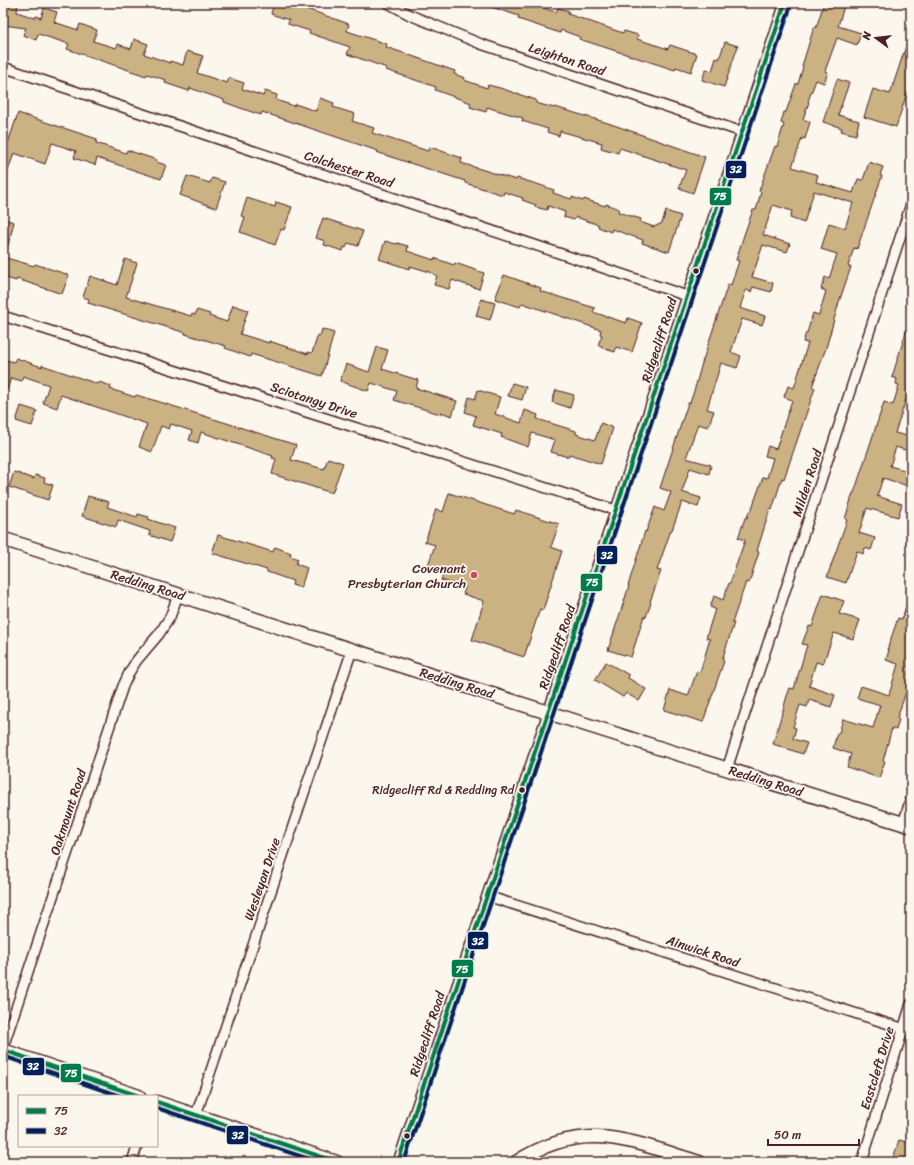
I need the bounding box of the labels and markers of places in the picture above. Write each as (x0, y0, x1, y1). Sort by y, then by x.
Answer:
unlabelled marker (691, 266, 701, 276)
place label: Covenant Presbyterian Church (348, 557, 466, 595)
marker: Covenant Presbyterian Church (469, 570, 479, 580)
place label: Ridgecliff Rd & Redding Rd (372, 779, 516, 801)
marker: Ridgecliff Rd & Redding Rd (517, 785, 527, 795)
unlabelled marker (402, 1131, 412, 1141)

